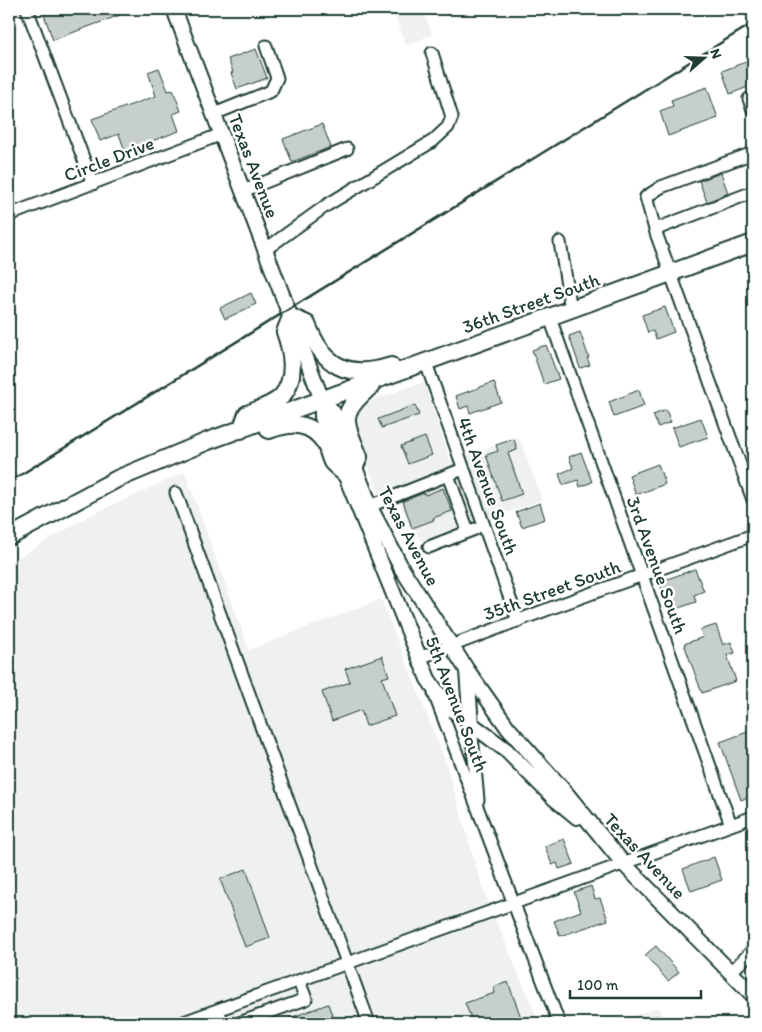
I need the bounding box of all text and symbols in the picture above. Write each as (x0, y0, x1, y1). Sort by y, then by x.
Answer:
north arrow (680, 32, 730, 82)
text: N (706, 46, 725, 61)
street label: Texas Avenue (224, 111, 284, 221)
street label: Circle Drive (61, 131, 157, 187)
street label: 36th Street South (459, 267, 604, 339)
street label: 4th Avenue South (452, 414, 524, 558)
street label: Texas Avenue (373, 482, 445, 590)
street label: 3rd Avenue South (621, 493, 693, 637)
street label: 35th Street South (480, 554, 625, 626)
street label: 5th Avenue South (421, 633, 494, 775)
street label: Texas Avenue (599, 808, 691, 904)
scale bar (570, 967, 701, 999)
text: 100 m (577, 976, 619, 994)

